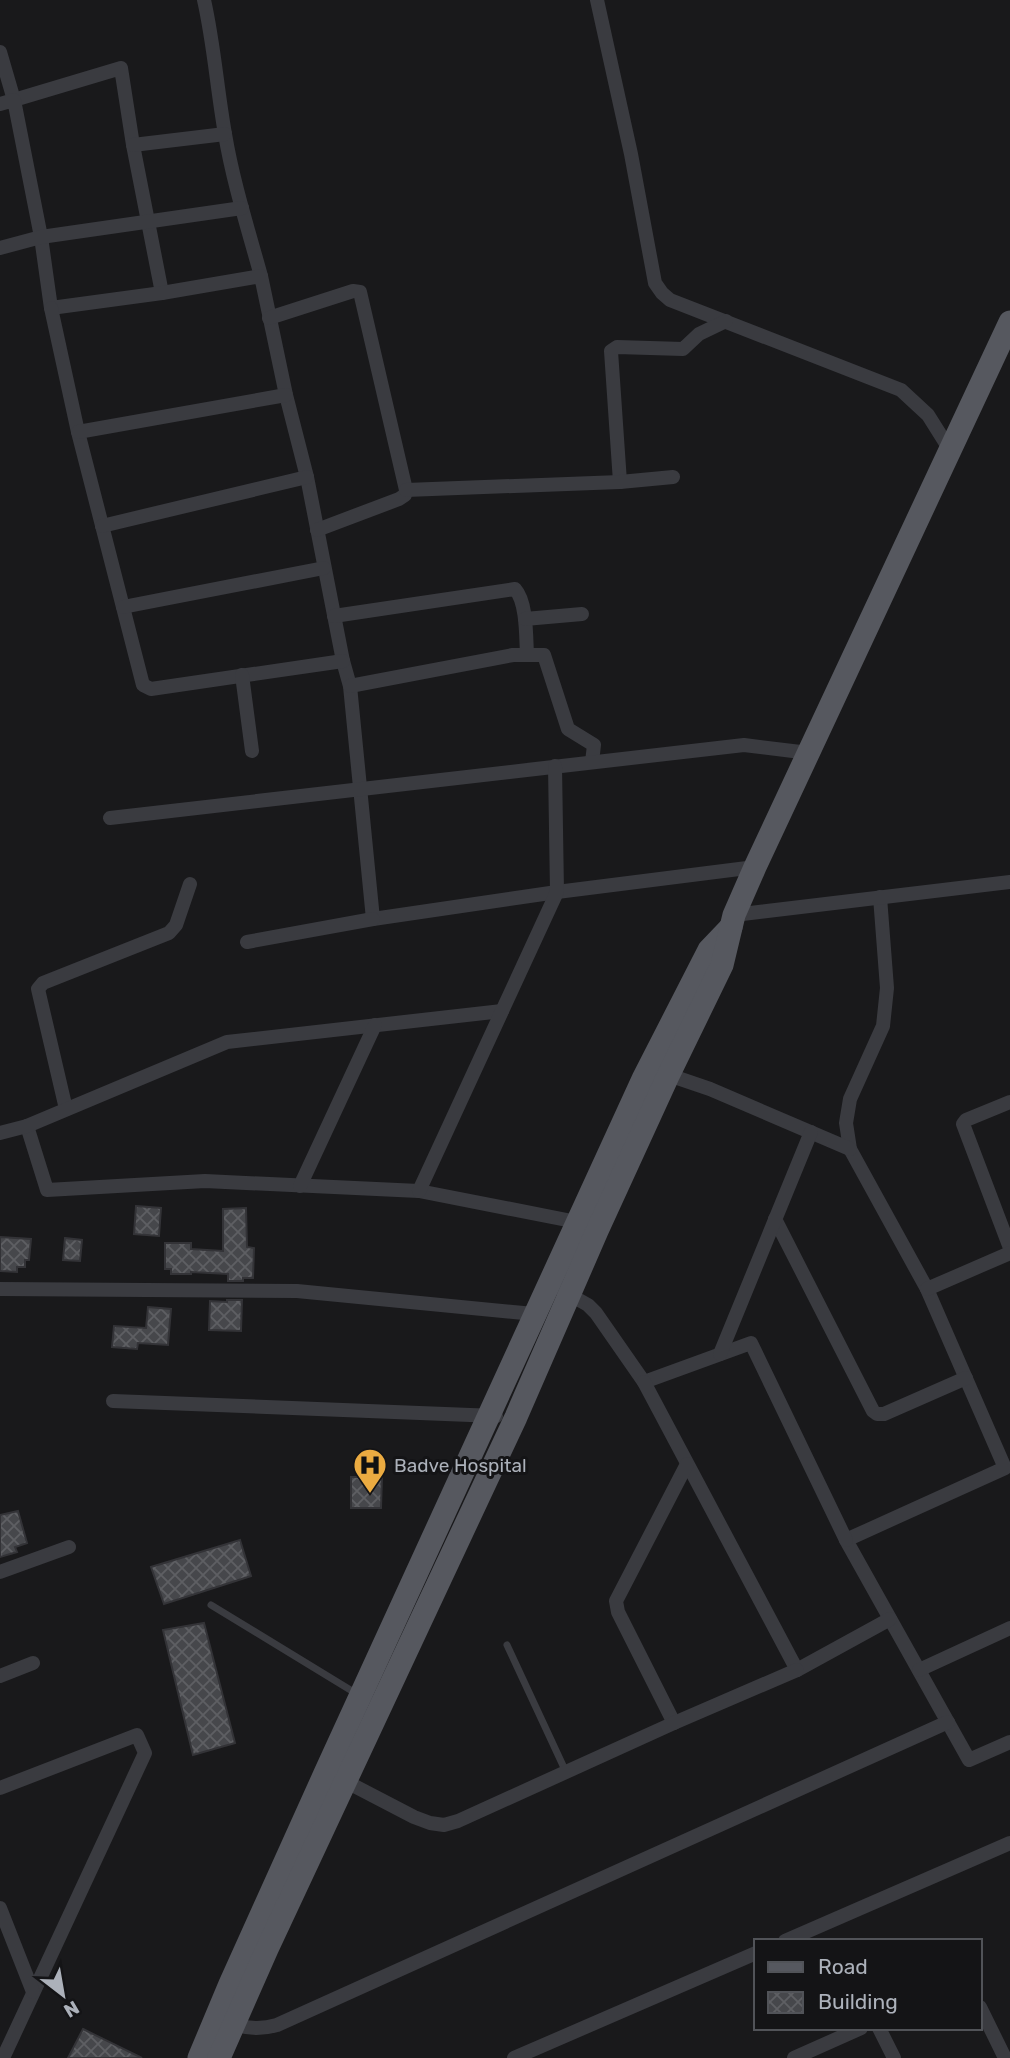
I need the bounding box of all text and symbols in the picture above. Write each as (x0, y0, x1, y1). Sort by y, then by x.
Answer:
hospital icon: Badve Hospital (351, 1446, 389, 1495)
place label: Badve Hospital (394, 1454, 527, 1477)
legend (754, 1939, 982, 2030)
text: Road (818, 1954, 868, 1979)
north arrow (28, 1960, 98, 2030)
text: Building (818, 1989, 898, 2014)
text: N (60, 1996, 83, 2023)

